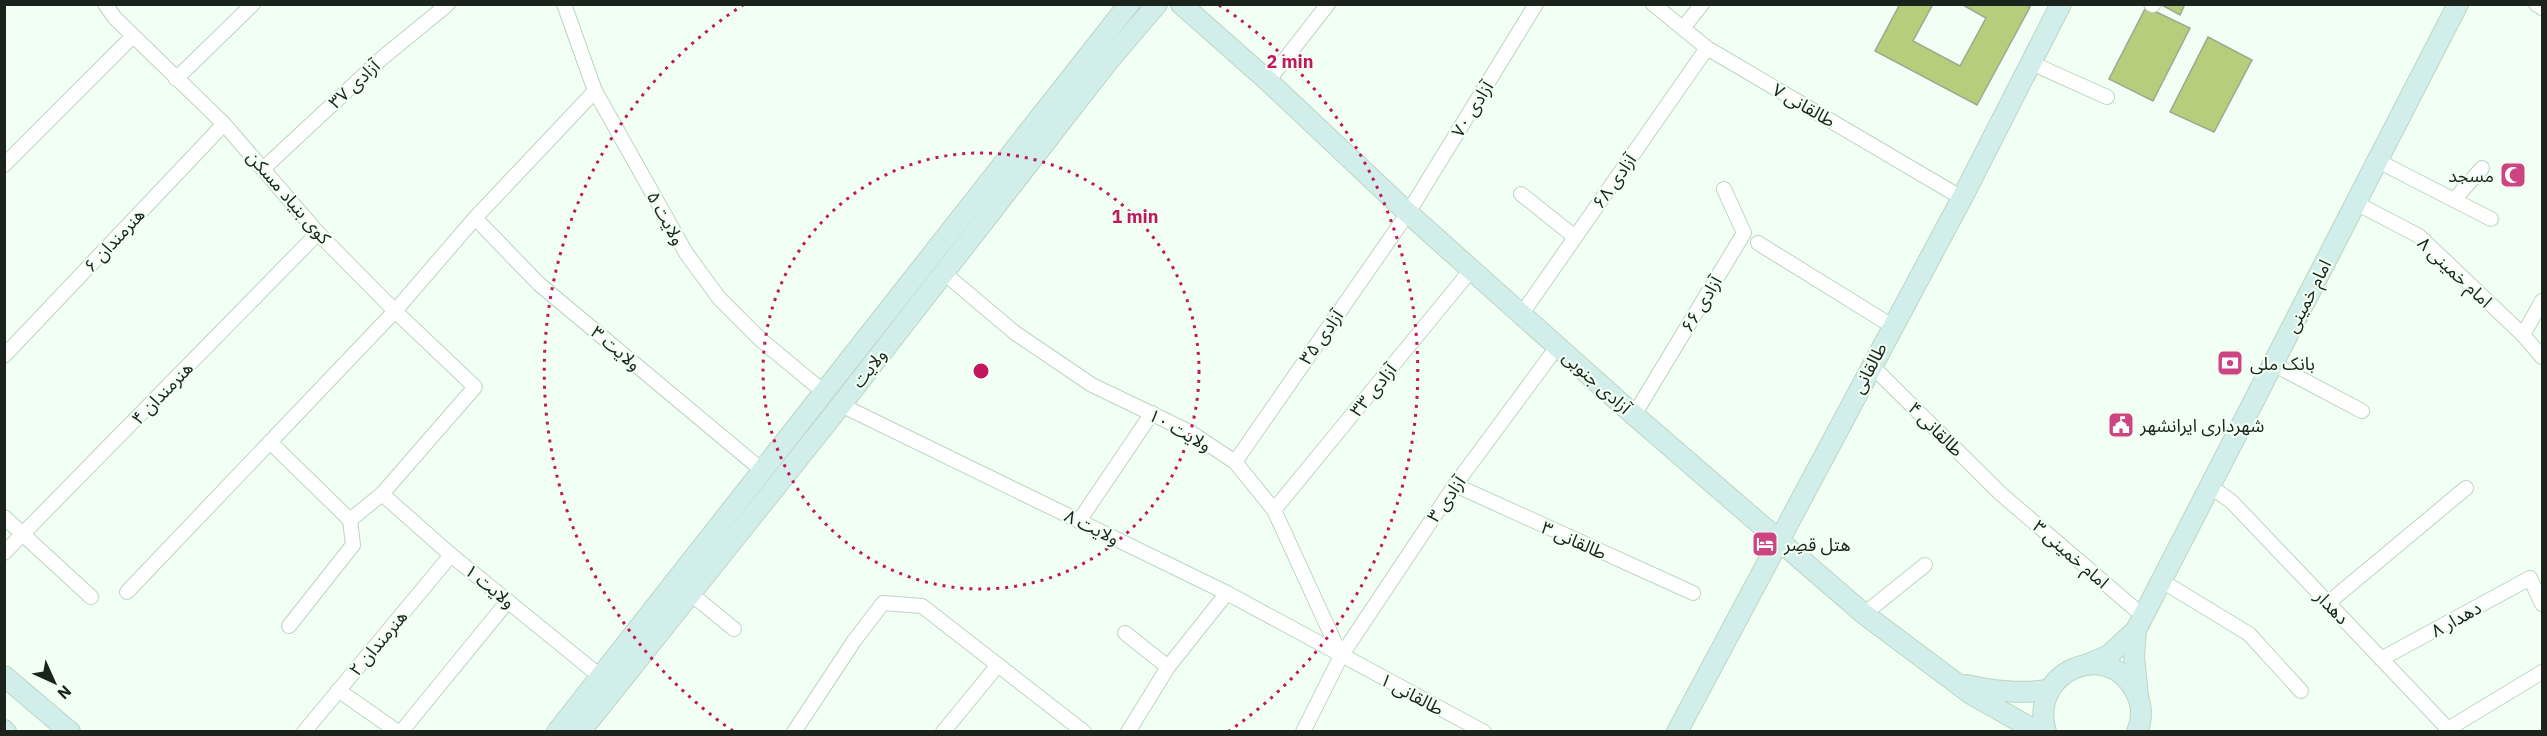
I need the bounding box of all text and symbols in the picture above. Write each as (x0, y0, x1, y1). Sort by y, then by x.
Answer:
text: 2 min (1266, 50, 1314, 73)
street label: آزادی ۳۷ (324, 54, 385, 113)
street label: آزادی ۷۰ (1446, 76, 1499, 141)
street label: طالقانی ۷ (1768, 78, 1840, 132)
street label: کوی بنیاد مسکن (242, 145, 336, 249)
street label: آزادی ۶۸ (1587, 148, 1642, 213)
mosque icon: مسجد (2498, 160, 2528, 190)
place label: مسجد (2448, 164, 2494, 187)
street label: ولایت ۵ (642, 187, 690, 249)
street label: هنرمندان ۶ (79, 203, 149, 277)
text: 1 min (1111, 205, 1159, 228)
street label: امام خمینی ۸ (2411, 232, 2497, 315)
street label: امام خمینی (2280, 256, 2339, 338)
street label: آزادی ۶۶ (1675, 271, 1727, 336)
street label: آزادی ۳۵ (1294, 304, 1349, 369)
street label: ولایت ۳ (586, 321, 646, 375)
street label: طالقانی (1846, 339, 1892, 397)
street label: ولایت (847, 344, 891, 392)
street label: آزادی جنوبی (1558, 345, 1637, 419)
bank icon: بانک ملی (2215, 348, 2245, 378)
place label: بانک ملی (2250, 352, 2315, 375)
street label: هنرمندان ۴ (126, 356, 198, 430)
street label: آزادی ۳۳ (1345, 358, 1402, 421)
centre of rings (971, 361, 991, 381)
street label: طالقانی ۴ (1904, 397, 1968, 461)
street label: ولایت ۱۰ (1145, 403, 1215, 457)
public building icon: شهرداری ایرانشهر (2106, 410, 2136, 440)
place label: شهرداری ایرانشهر (2139, 414, 2264, 437)
street label: آزادی ۳ (1422, 471, 1471, 527)
street label: ولایت ۸ (1061, 504, 1123, 550)
street label: طالقانی ۳ (1538, 515, 1610, 565)
street label: امام خمینی ۳ (2026, 515, 2114, 596)
hotel icon: هتل قصِر (1750, 529, 1780, 559)
place label: هتل قصِر (1783, 533, 1851, 556)
street label: ولایت ۱ (460, 559, 520, 613)
street label: دهدار (2309, 584, 2354, 629)
street label: دهدار ۸ (2427, 596, 2485, 642)
street label: هنرمندان ۲ (344, 605, 412, 681)
north arrow (24, 652, 84, 712)
street label: طالقانی ۱ (1376, 668, 1448, 720)
text: N (53, 681, 76, 704)

